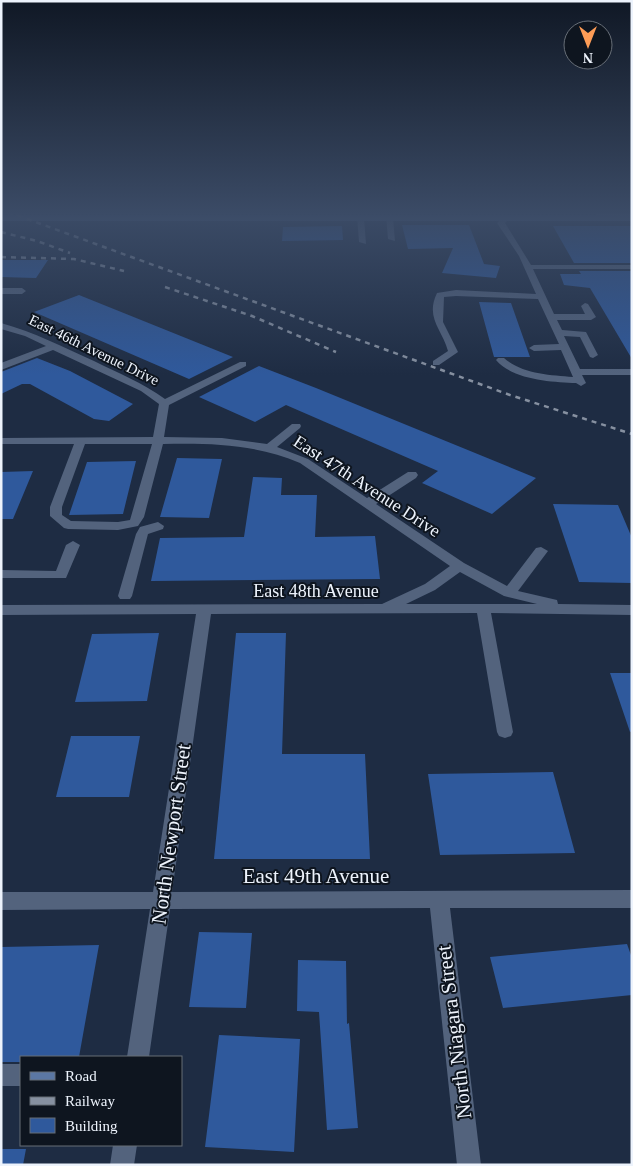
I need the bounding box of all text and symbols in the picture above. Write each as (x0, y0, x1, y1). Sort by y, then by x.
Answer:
north arrow (563, 20, 613, 70)
text: N (583, 50, 593, 65)
street label: East 46th Avenue Drive (26, 312, 162, 389)
street label: East 47th Avenue Drive (290, 431, 444, 541)
street label: East 48th Avenue (253, 581, 379, 601)
street label: North Newport Street (146, 742, 196, 926)
street label: East 49th Avenue (243, 864, 389, 888)
street label: North Niagara Street (431, 944, 477, 1120)
legend (20, 1056, 182, 1146)
text: Road (65, 1068, 97, 1084)
text: Railway (65, 1093, 115, 1109)
text: Building (65, 1118, 118, 1134)

